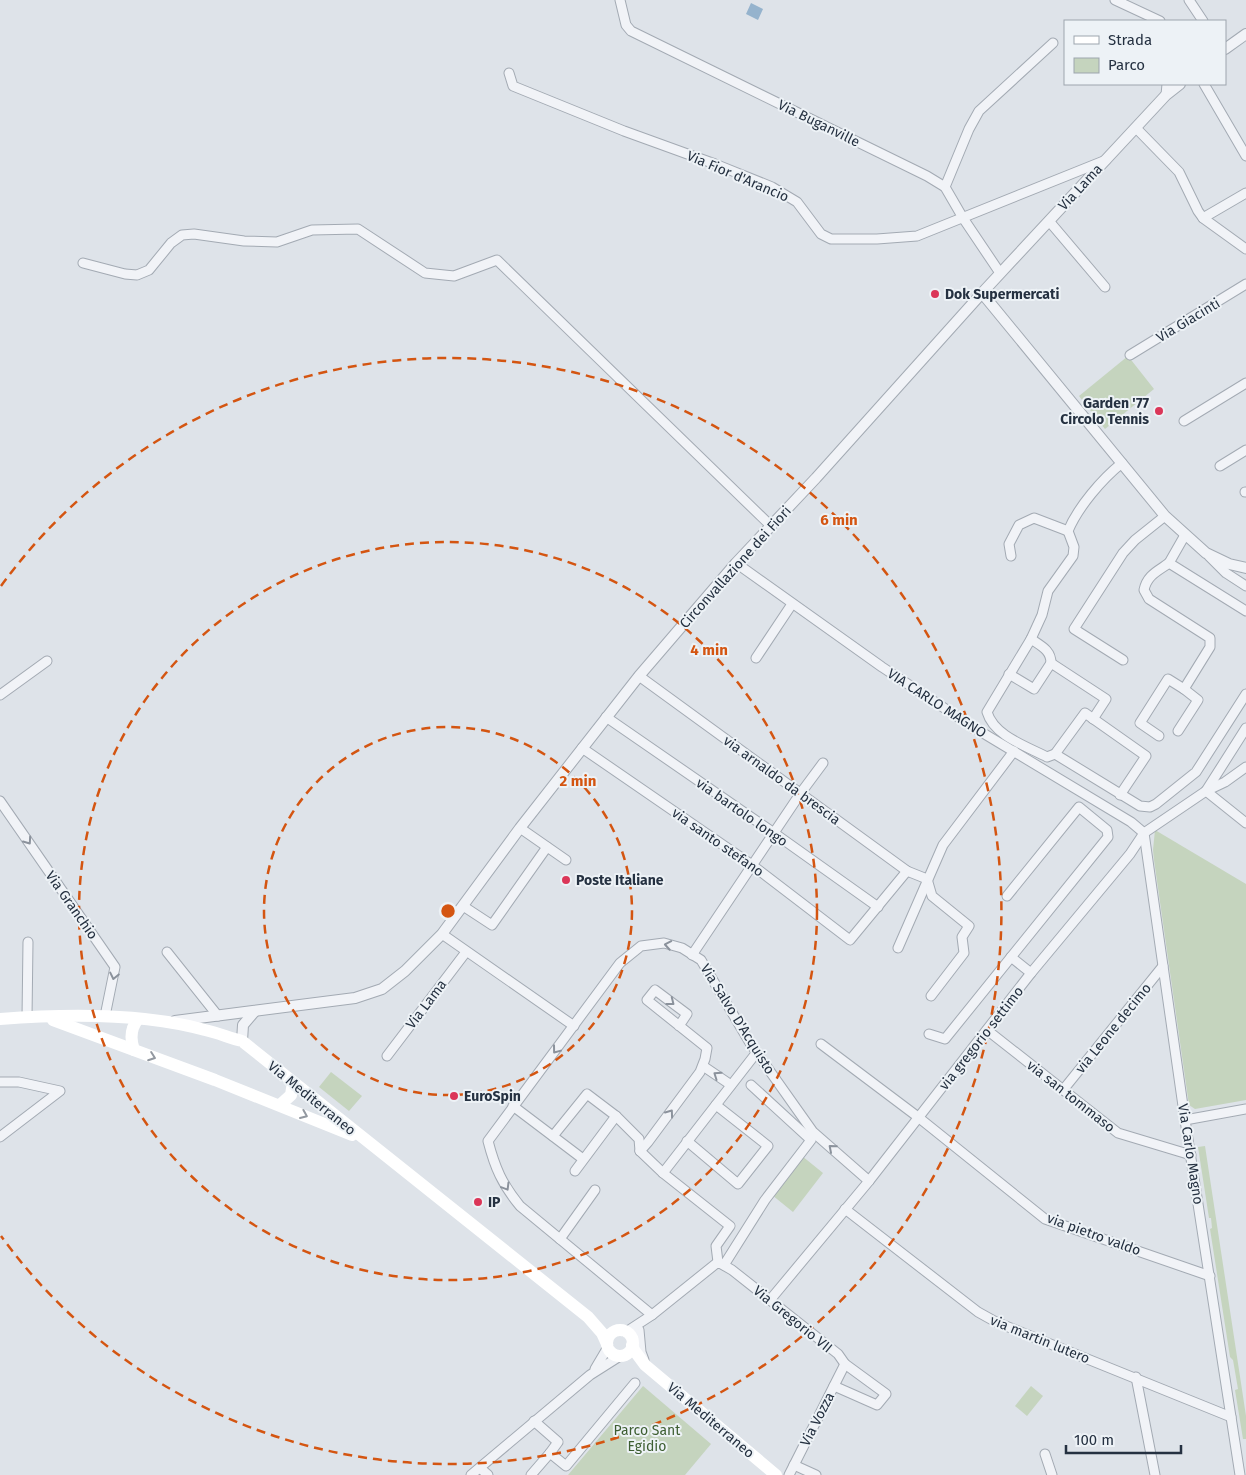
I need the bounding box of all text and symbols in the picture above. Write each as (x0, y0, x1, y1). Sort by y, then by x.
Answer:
legend (1064, 20, 1226, 85)
text: Strada (1108, 31, 1152, 49)
text: Parco (1108, 56, 1145, 74)
street label: Via Buganville (775, 96, 863, 151)
street label: Via Fior d'Arancio (684, 147, 791, 206)
street label: Via Lama (1055, 161, 1106, 214)
place label: Dok Supermercati (945, 286, 1059, 303)
marker: Dok Supermercati (929, 288, 941, 300)
street label: Via Giacinti (1153, 295, 1223, 346)
place label: Garden '77 Circolo Tennis (1060, 395, 1149, 428)
marker: Garden '77 Circolo Tennis (1153, 405, 1165, 417)
street label: Circonvallazione dei Fiori (676, 503, 795, 632)
text: 6 min (820, 511, 858, 529)
text: 4 min (690, 641, 728, 659)
street label: VIA CARLO MAGNO (884, 665, 989, 742)
street label: via arnaldo da brescia (720, 732, 844, 829)
text: 2 min (560, 772, 596, 790)
street label: via bartolo longo (693, 774, 791, 850)
street label: via santo stefano (668, 804, 767, 880)
one-way arrow (22, 835, 31, 845)
street label: Via Granchio (42, 868, 101, 943)
place label: Poste Italiane (576, 872, 664, 889)
marker: Poste Italiane (560, 874, 572, 886)
centre of rings (439, 902, 457, 920)
one-way arrow (664, 941, 673, 951)
street label: Via Salvo D'Acquisto (697, 961, 778, 1078)
one-way arrow (109, 972, 119, 981)
street label: Via Lama (402, 976, 450, 1032)
street label: via Leone decimo (1072, 980, 1155, 1077)
street label: via gregorio settimo (936, 983, 1027, 1094)
one-way arrow (665, 997, 674, 1005)
one-way arrow (553, 1044, 561, 1053)
one-way arrow (148, 1051, 156, 1061)
street label: via san tommaso (1023, 1057, 1118, 1136)
street label: Via Mediterraneo (264, 1058, 359, 1139)
one-way arrow (713, 1072, 722, 1081)
place label: EuroSpin (464, 1088, 521, 1105)
marker: EuroSpin (448, 1090, 460, 1102)
street label: Via Carlo Magno (1174, 1103, 1207, 1206)
one-way arrow (299, 1109, 308, 1119)
one-way arrow (664, 1109, 673, 1119)
one-way arrow (829, 1145, 838, 1154)
one-way arrow (499, 1181, 509, 1190)
place label: IP (488, 1194, 501, 1211)
marker: IP (472, 1196, 484, 1208)
street label: via pietro valdo (1045, 1210, 1143, 1259)
street label: Via Gregorio VII (750, 1282, 836, 1357)
street label: via martin lutero (987, 1312, 1092, 1367)
street label: Via Mediterraneo (664, 1379, 758, 1462)
street label: Via Vozza (797, 1389, 838, 1449)
park label: Parco Sant Egidio (614, 1422, 681, 1455)
scale bar (1066, 1422, 1181, 1454)
text: 100 m (1074, 1431, 1114, 1449)

